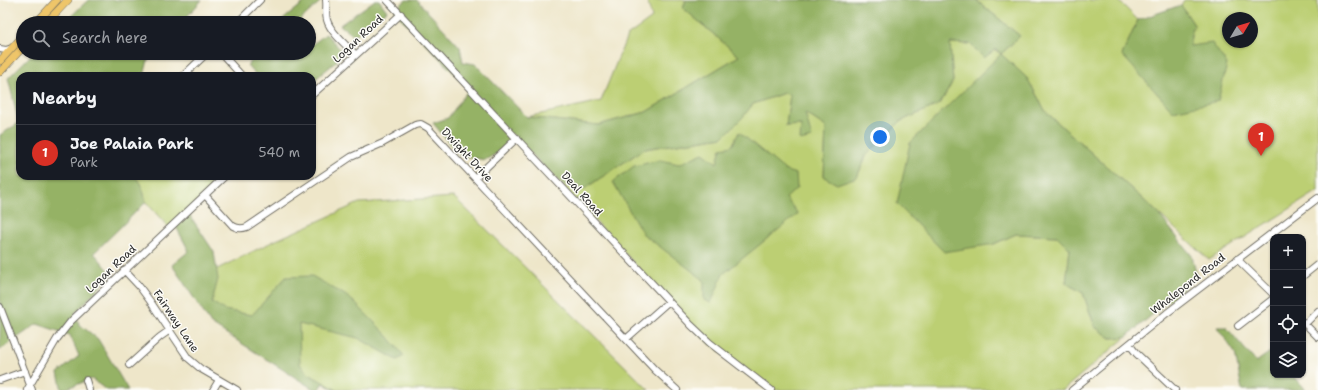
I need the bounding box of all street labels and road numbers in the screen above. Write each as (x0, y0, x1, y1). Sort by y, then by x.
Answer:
street label: Logan Road (329, 12, 387, 66)
street label: Dwight Drive (438, 125, 496, 185)
street label: Deal Road (558, 169, 606, 219)
street label: Logan Road (82, 242, 140, 296)
street label: Whalepond Road (1147, 250, 1229, 318)
street label: Fairway Lane (150, 287, 202, 355)

